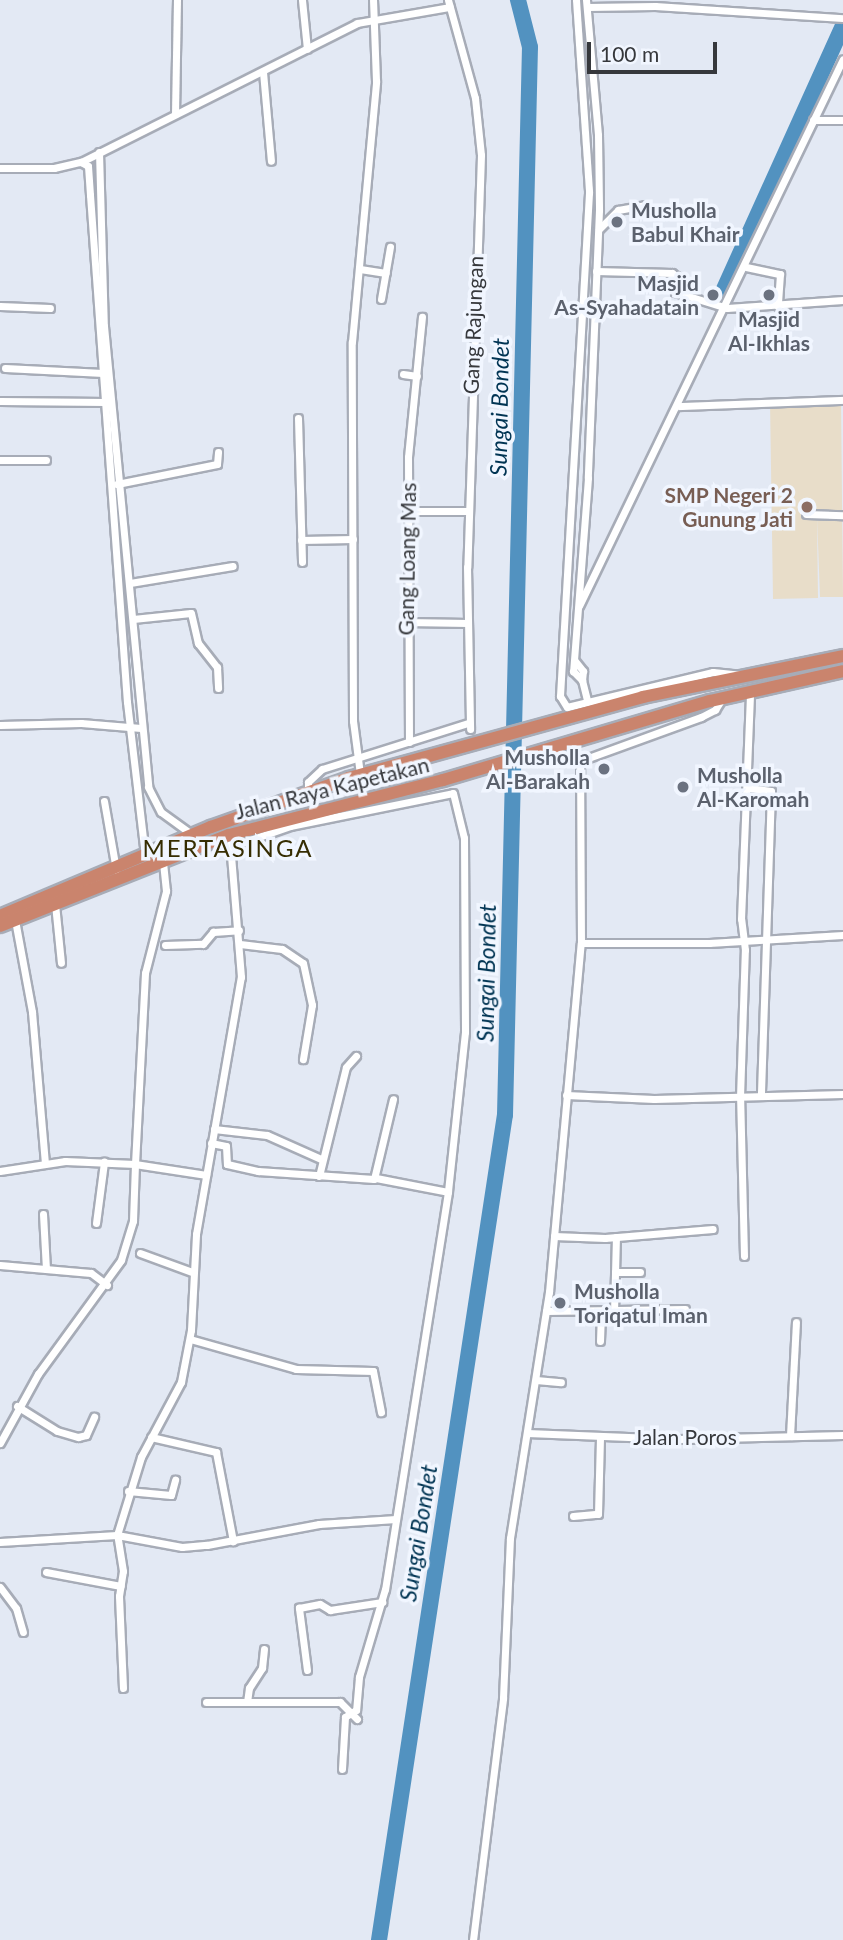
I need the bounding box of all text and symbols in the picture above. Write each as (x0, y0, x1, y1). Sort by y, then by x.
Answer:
scale bar (591, 28, 720, 72)
text: 100 m (600, 41, 659, 66)
place label: Musholla Babul Khair (631, 197, 739, 247)
marker: Musholla Babul Khair (609, 214, 625, 230)
street label: Gang Rajungan (458, 255, 488, 395)
place label: Masjid As-Syahadatain (554, 270, 699, 320)
marker: Masjid As-Syahadatain (705, 287, 721, 303)
marker: Masjid Al-Ikhlas (761, 287, 777, 303)
place label: Masjid Al-Ikhlas (728, 306, 810, 356)
water label: Sungai Bondet (484, 338, 514, 476)
street label: Gang Loang Mas (393, 482, 421, 636)
place label: SMP Negeri 2 Gunung Jati (664, 482, 793, 532)
marker: SMP Negeri 2 Gunung Jati (799, 499, 815, 515)
place label: Musholla Al-Barakah (486, 744, 590, 794)
street label: Jalan Raya Kapetakan (232, 752, 432, 824)
marker: Musholla Al-Barakah (596, 761, 612, 777)
place label: Musholla Al-Karomah (697, 762, 809, 812)
marker: Musholla Al-Karomah (675, 779, 691, 795)
district label: MERTASINGA (144, 834, 312, 862)
water label: Sungai Bondet (471, 904, 501, 1042)
place label: Musholla Toriqatul Iman (574, 1278, 708, 1328)
marker: Musholla Toriqatul Iman (552, 1295, 568, 1311)
street label: Jalan Poros (633, 1424, 737, 1450)
water label: Sungai Bondet (394, 1463, 442, 1603)

